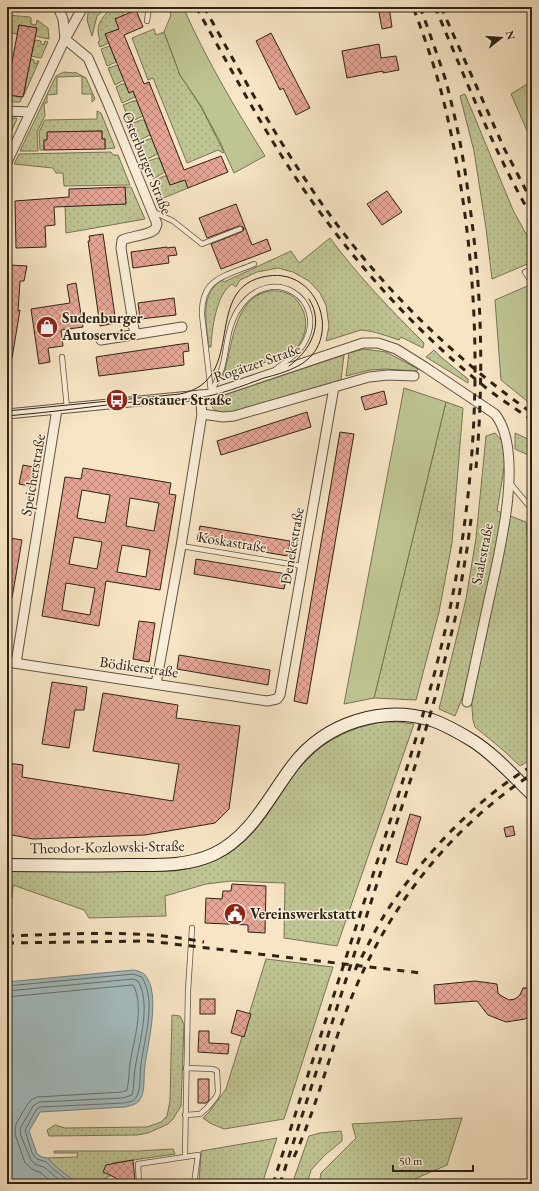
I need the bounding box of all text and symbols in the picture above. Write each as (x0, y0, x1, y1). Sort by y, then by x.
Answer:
north arrow (481, 18, 521, 58)
text: N (503, 29, 519, 41)
street label: Osterburger Straße (118, 109, 177, 217)
place label: Sudenburger Autoservice (61, 308, 144, 344)
shop icon: Sudenburger Autoservice (34, 314, 60, 340)
street label: Rogätzer Straße (211, 339, 303, 386)
bus stop icon: Lostauer Straße (104, 387, 130, 413)
place label: Lostauer Straße (132, 390, 231, 409)
street label: Speicherstraße (16, 432, 49, 517)
street label: Denekestraße (275, 506, 308, 586)
street label: Saalestraße (466, 521, 497, 586)
street label: Koskastraße (196, 527, 268, 556)
street label: Bödikerstraße (98, 652, 180, 681)
street label: Theodor-Kozlowski-Straße (29, 836, 185, 857)
public building icon: Vereinswerkstatt (222, 901, 248, 927)
place label: Vereinswerkstatt (250, 904, 357, 923)
scale bar (393, 1147, 473, 1173)
text: 50 m (399, 1153, 423, 1169)

